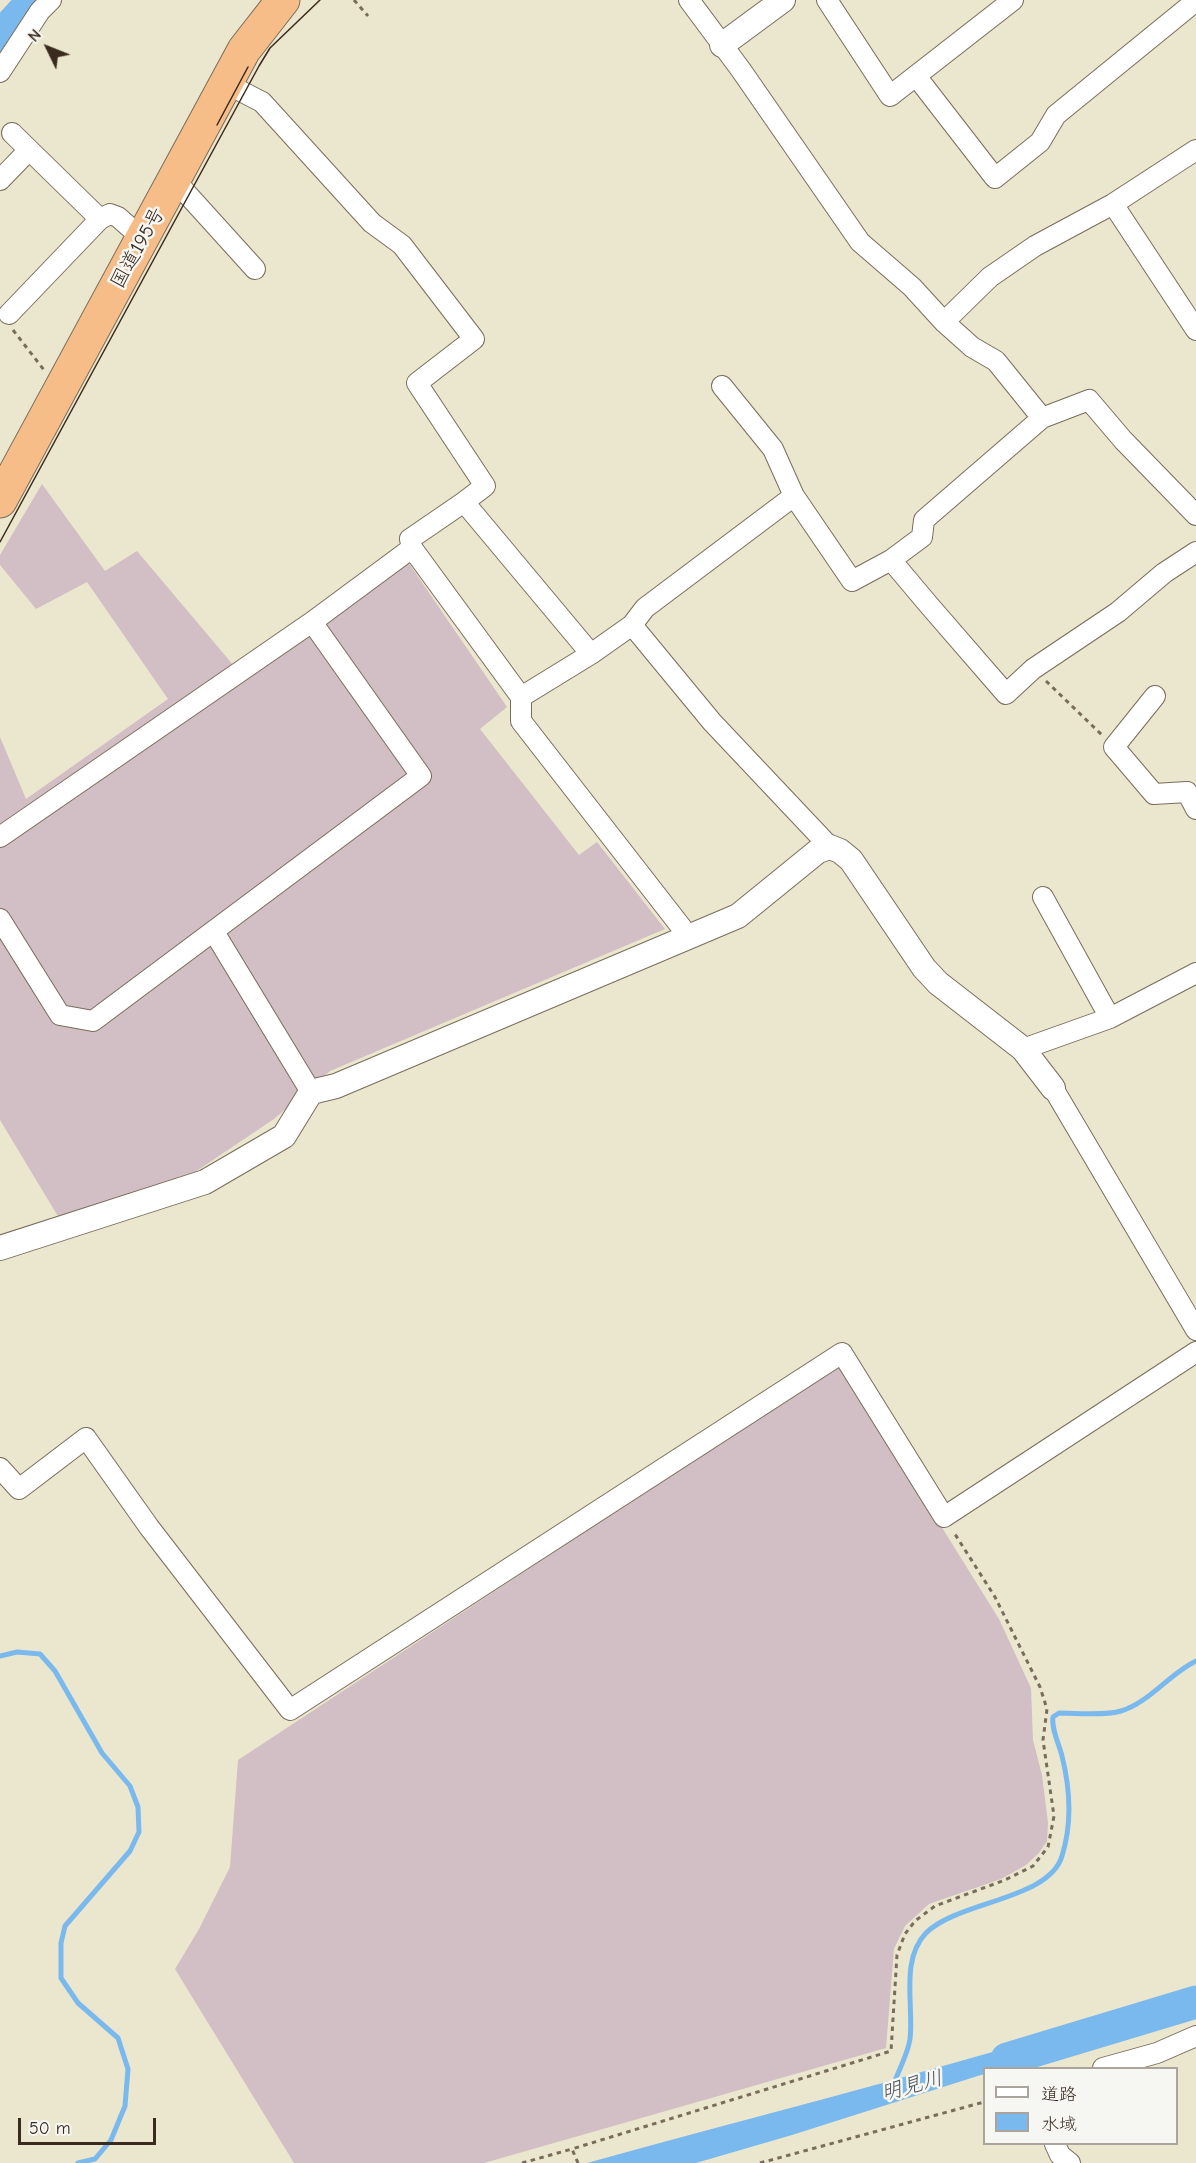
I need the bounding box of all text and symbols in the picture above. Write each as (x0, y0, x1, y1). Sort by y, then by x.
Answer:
north arrow (18, 18, 78, 78)
text: N (25, 26, 45, 46)
street label: 国道195号 (106, 203, 170, 293)
water label: 明見川 (878, 2066, 946, 2106)
legend (983, 2067, 1178, 2145)
text: 道路 (1041, 2084, 1077, 2105)
scale bar (21, 2106, 159, 2144)
text: 水域 (1041, 2114, 1077, 2135)
text: 50 m (29, 2118, 71, 2139)

